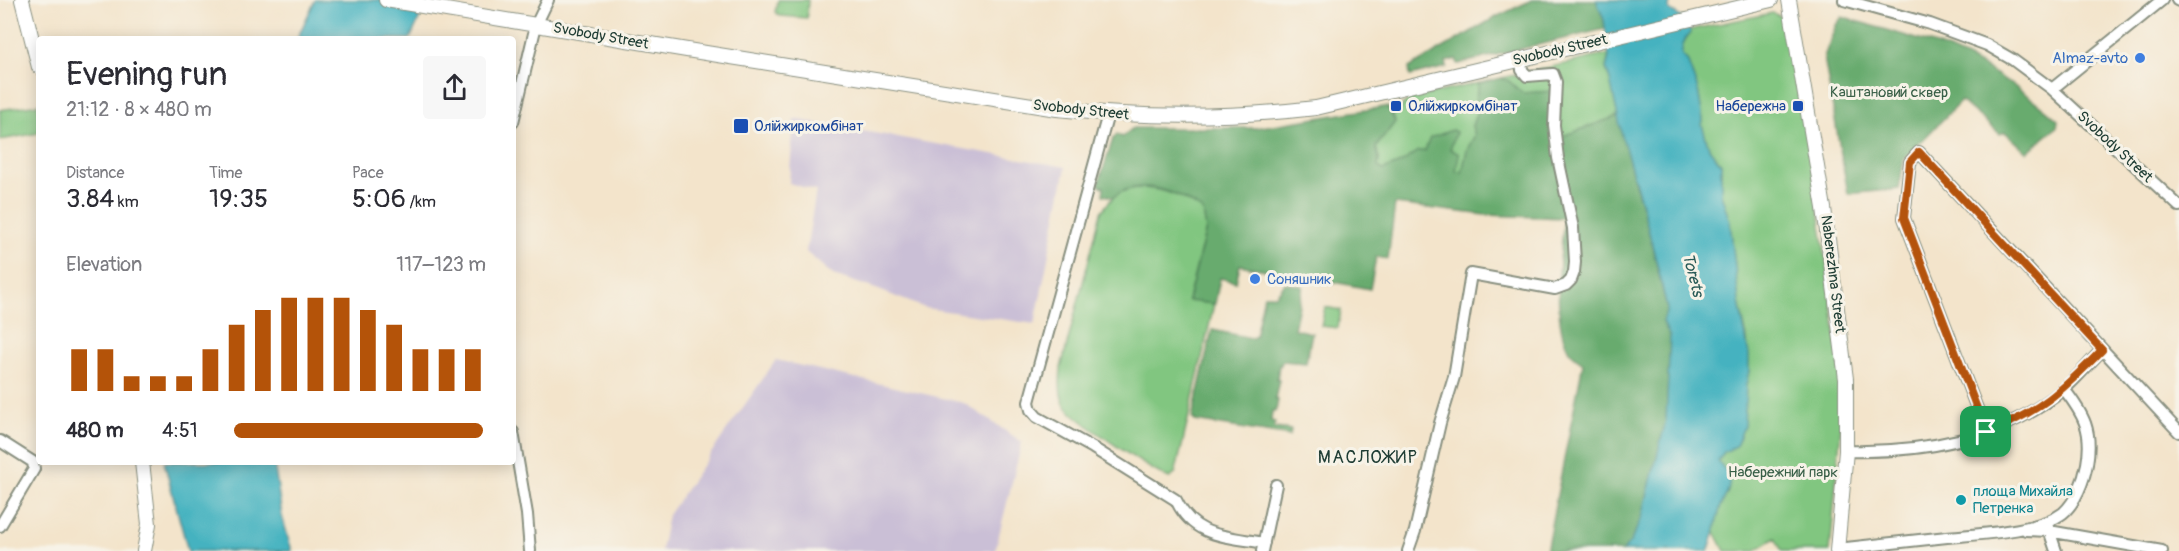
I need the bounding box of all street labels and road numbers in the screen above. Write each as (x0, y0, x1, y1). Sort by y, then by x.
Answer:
street label: Svobody Street (552, 18, 651, 54)
street label: Svobody Street (1511, 30, 1610, 70)
street label: Svobody Street (1032, 96, 1131, 125)
street label: Svobody Street (2073, 107, 2158, 188)
street label: Naberezhna Street (1816, 214, 1850, 335)

